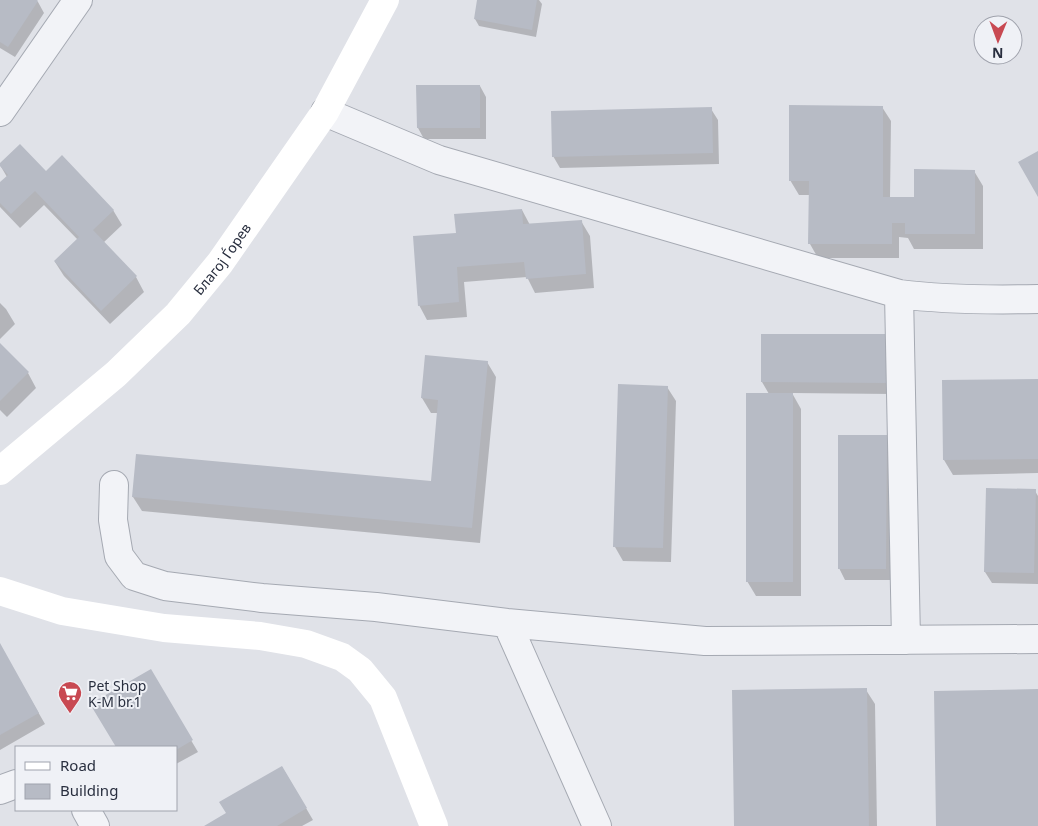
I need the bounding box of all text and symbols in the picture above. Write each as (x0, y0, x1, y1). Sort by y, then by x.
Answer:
north arrow (973, 15, 1023, 65)
text: N (992, 44, 1004, 63)
street label: Благој Ѓорев (188, 219, 255, 299)
place label: Pet Shop K-M br.1 (88, 676, 146, 711)
supermarket icon: Pet Shop K-M br.1 (57, 680, 83, 714)
legend (15, 746, 178, 811)
text: Road (60, 755, 96, 775)
text: Building (60, 780, 118, 800)

